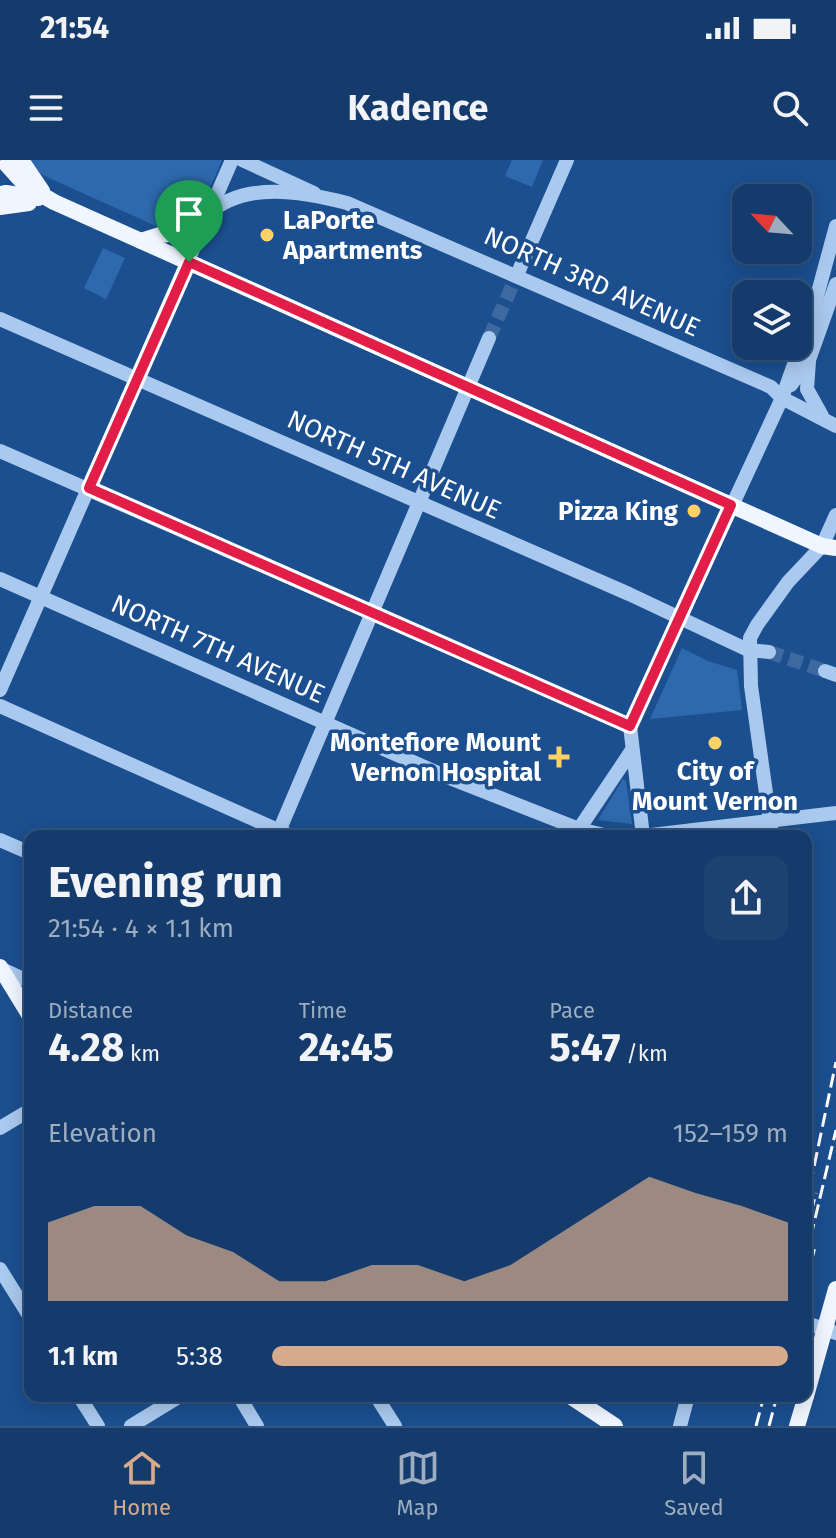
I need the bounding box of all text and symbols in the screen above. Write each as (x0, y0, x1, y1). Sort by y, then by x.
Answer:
text: 21:54 (40, 10, 109, 46)
icon: menu (24, 86, 68, 130)
text: Kadence (348, 86, 488, 130)
icon: search (768, 86, 812, 130)
pin (155, 180, 223, 262)
north arrow (732, 184, 812, 264)
map controls (732, 184, 812, 360)
icon: arrive (167, 192, 211, 236)
place label: LaPorte Apartments (282, 205, 423, 266)
street label: NORTH 3RD AVENUE (479, 220, 705, 344)
marker: LaPorte Apartments (258, 226, 276, 244)
button: layers (732, 280, 812, 360)
street label: NORTH 5TH AVENUE (282, 404, 506, 526)
place label: Pizza King (558, 496, 679, 527)
marker: Pizza King (685, 502, 703, 520)
street label: NORTH 7TH AVENUE (106, 588, 330, 710)
place label: Montefiore Mount Vernon Hospital (330, 727, 542, 788)
marker: City of Mount Vernon (706, 734, 724, 752)
marker: Montefiore Mount Vernon Hospital (548, 746, 570, 768)
place label: City of Mount Vernon (632, 756, 798, 817)
text: Evening run (48, 856, 283, 909)
button: share (704, 856, 788, 940)
text: 21:54 · 4 × 1.1 km (48, 913, 234, 944)
text: Distance (48, 997, 133, 1024)
text: Time (299, 997, 347, 1024)
text: Pace (549, 997, 595, 1024)
text: 4.28 (48, 1024, 124, 1072)
text: 24:45 (299, 1024, 394, 1072)
text: 5:47 (549, 1024, 620, 1072)
text: km (124, 1040, 160, 1067)
text: /km (620, 1040, 668, 1067)
text: Elevation (48, 1118, 157, 1149)
text: 152–159 m (673, 1118, 788, 1149)
text: 1.1 km (48, 1341, 118, 1372)
text: 5:38 (176, 1341, 223, 1372)
tab: Home (112, 1446, 171, 1521)
tab: Map (396, 1446, 440, 1521)
tab: Saved (664, 1446, 724, 1521)

